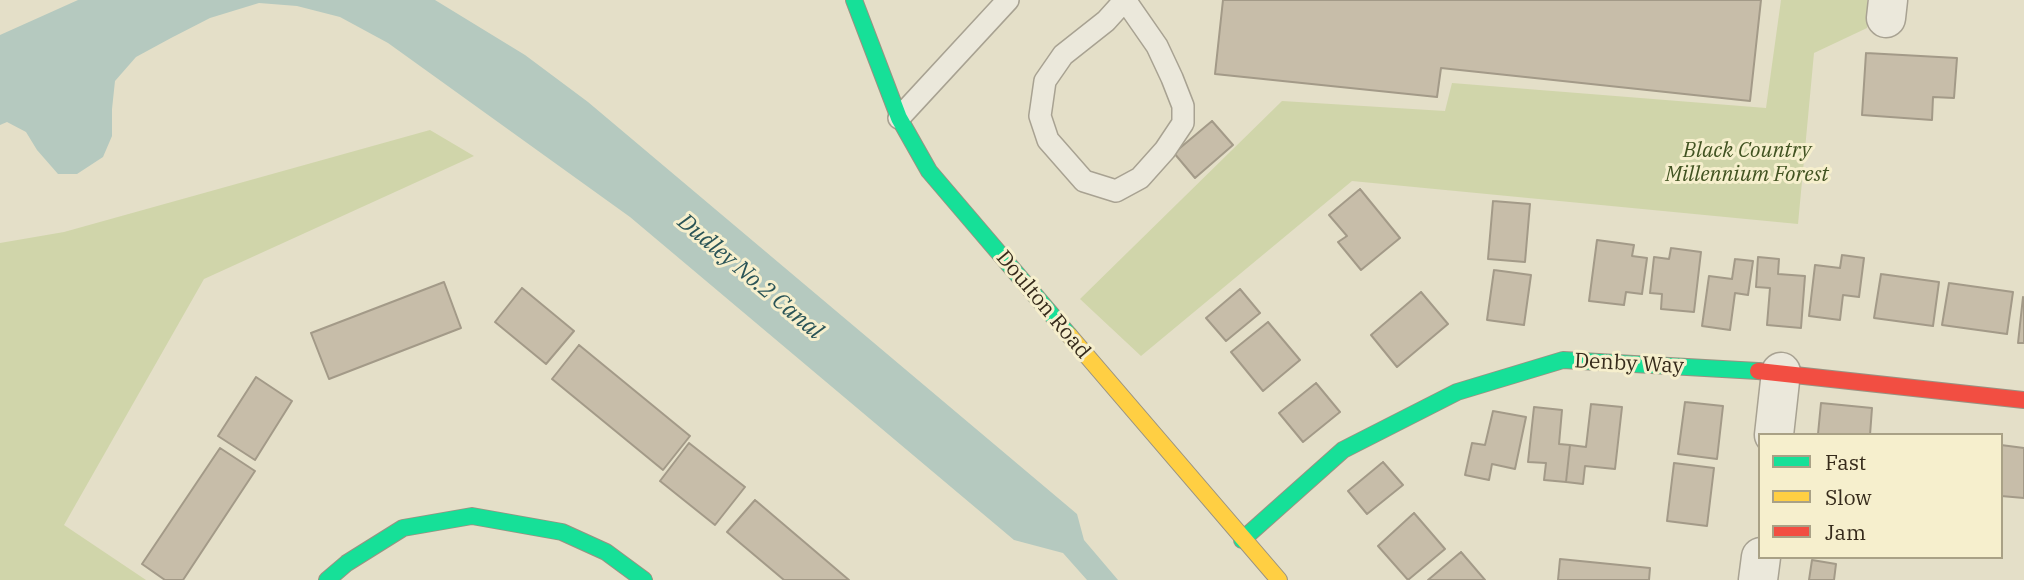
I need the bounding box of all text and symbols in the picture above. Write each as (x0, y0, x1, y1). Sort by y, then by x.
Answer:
park label: Black Country Millennium Forest (1665, 138, 1829, 188)
water label: Dudley No.2 Canal (672, 208, 828, 346)
street label: Doulton Road (990, 246, 1096, 364)
street label: Denby Way (1574, 349, 1684, 379)
legend (1758, 433, 2003, 559)
text: Fast (1825, 448, 1866, 476)
text: Slow (1825, 483, 1872, 511)
text: Jam (1825, 518, 1866, 546)

